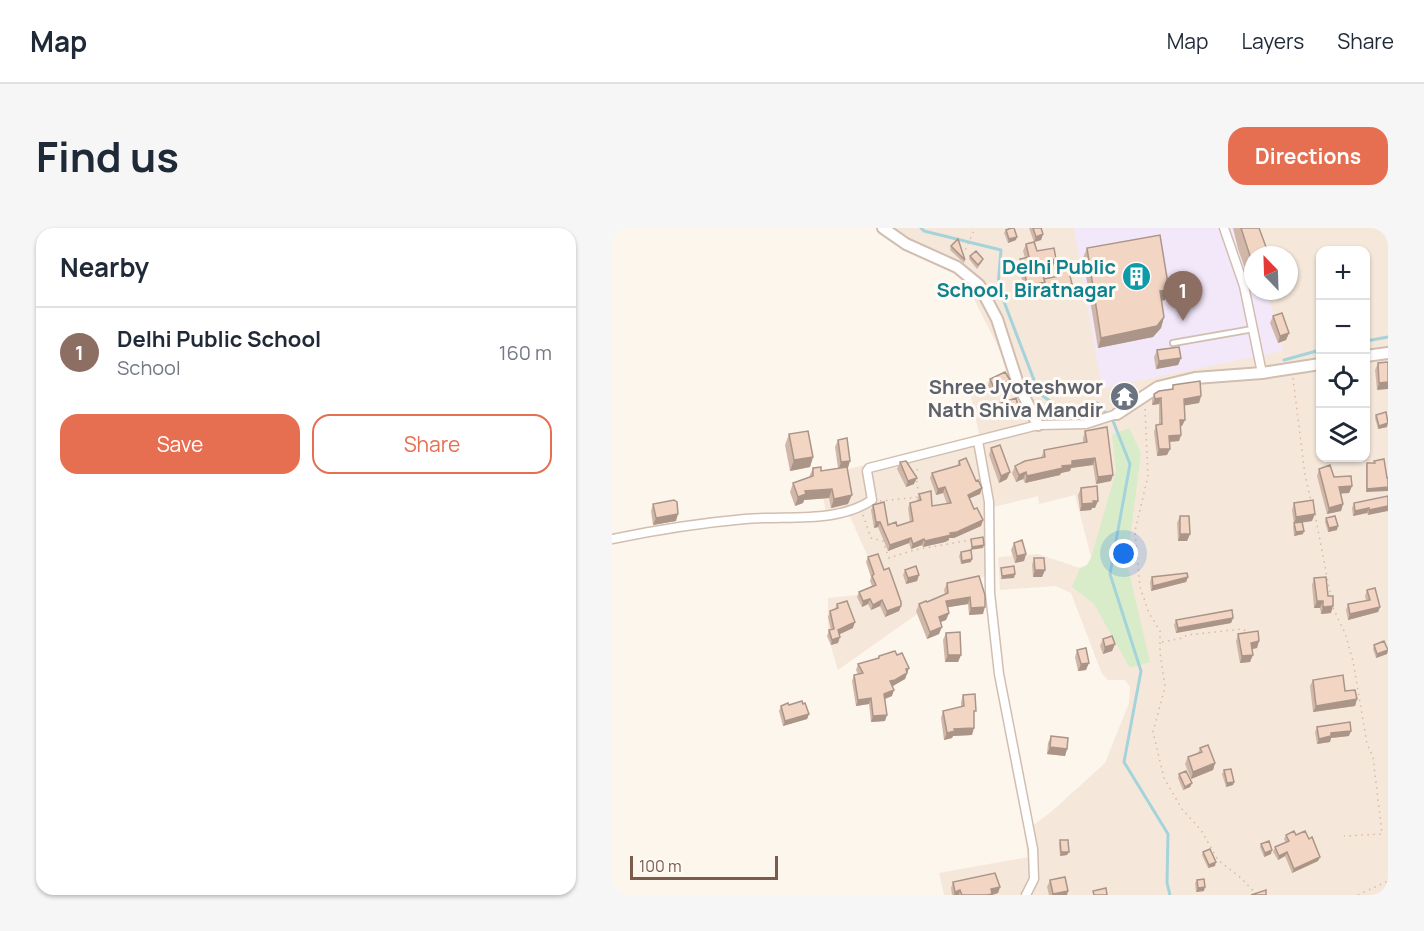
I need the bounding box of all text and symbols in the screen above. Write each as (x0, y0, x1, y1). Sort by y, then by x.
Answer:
text: Map (30, 22, 87, 60)
text: Map (1167, 27, 1208, 55)
text: Layers (1241, 27, 1304, 55)
text: Share (1337, 27, 1394, 55)
text: Find us (36, 127, 179, 185)
button: Directions (1228, 127, 1388, 185)
north arrow (1244, 246, 1298, 300)
map controls (1316, 246, 1370, 462)
button: + (1316, 246, 1370, 300)
text: Nearby (60, 249, 149, 285)
place label: Delhi Public School, Biratnagar (936, 253, 1116, 303)
building icon: Delhi Public School, Biratnagar (1121, 261, 1153, 293)
pin: 1 (1164, 272, 1202, 321)
button: − (1316, 300, 1370, 354)
text: Delhi Public School (117, 324, 321, 354)
text: 1 (75, 339, 84, 366)
text: 160 m (499, 339, 552, 366)
text: School (117, 354, 181, 381)
button: locate (1316, 354, 1370, 408)
place label: Shree Jyoteshwor Nath Shiva Mandir (928, 373, 1103, 423)
temple icon: Shree Jyoteshwor Nath Shiva Mandir (1108, 381, 1140, 413)
button: layers (1316, 408, 1370, 462)
button: Save (60, 414, 300, 474)
button: Share (312, 414, 552, 474)
your location (1109, 539, 1138, 568)
scale bar (630, 853, 778, 880)
text: 100 m (639, 855, 682, 877)

